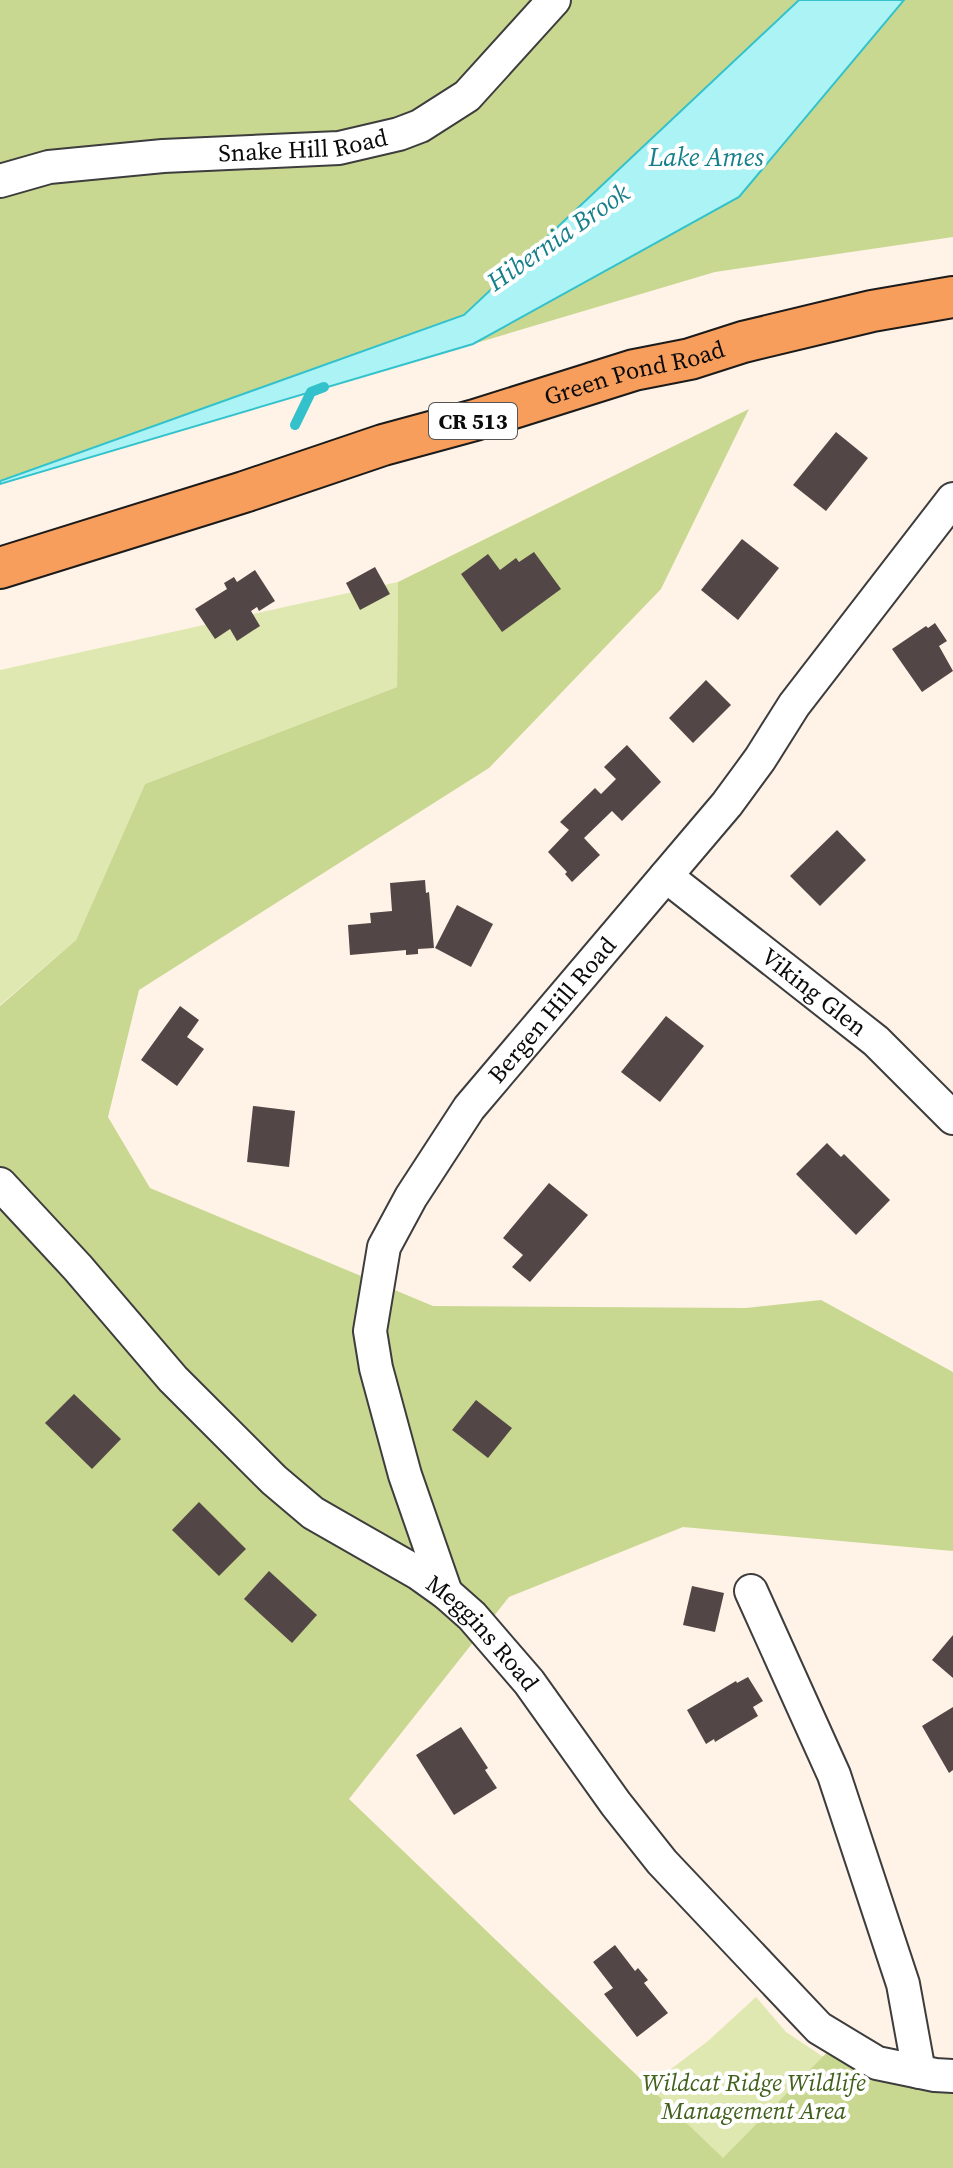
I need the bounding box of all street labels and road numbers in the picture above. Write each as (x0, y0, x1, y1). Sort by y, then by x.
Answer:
street label: Snake Hill Road (218, 120, 391, 169)
street label: Green Pond Road (540, 332, 729, 413)
road number: CR 513 (429, 403, 517, 439)
street label: Bergen Hill Road (480, 929, 624, 1090)
street label: Viking Glen (754, 940, 874, 1044)
street label: Meggins Road (420, 1567, 547, 1697)

